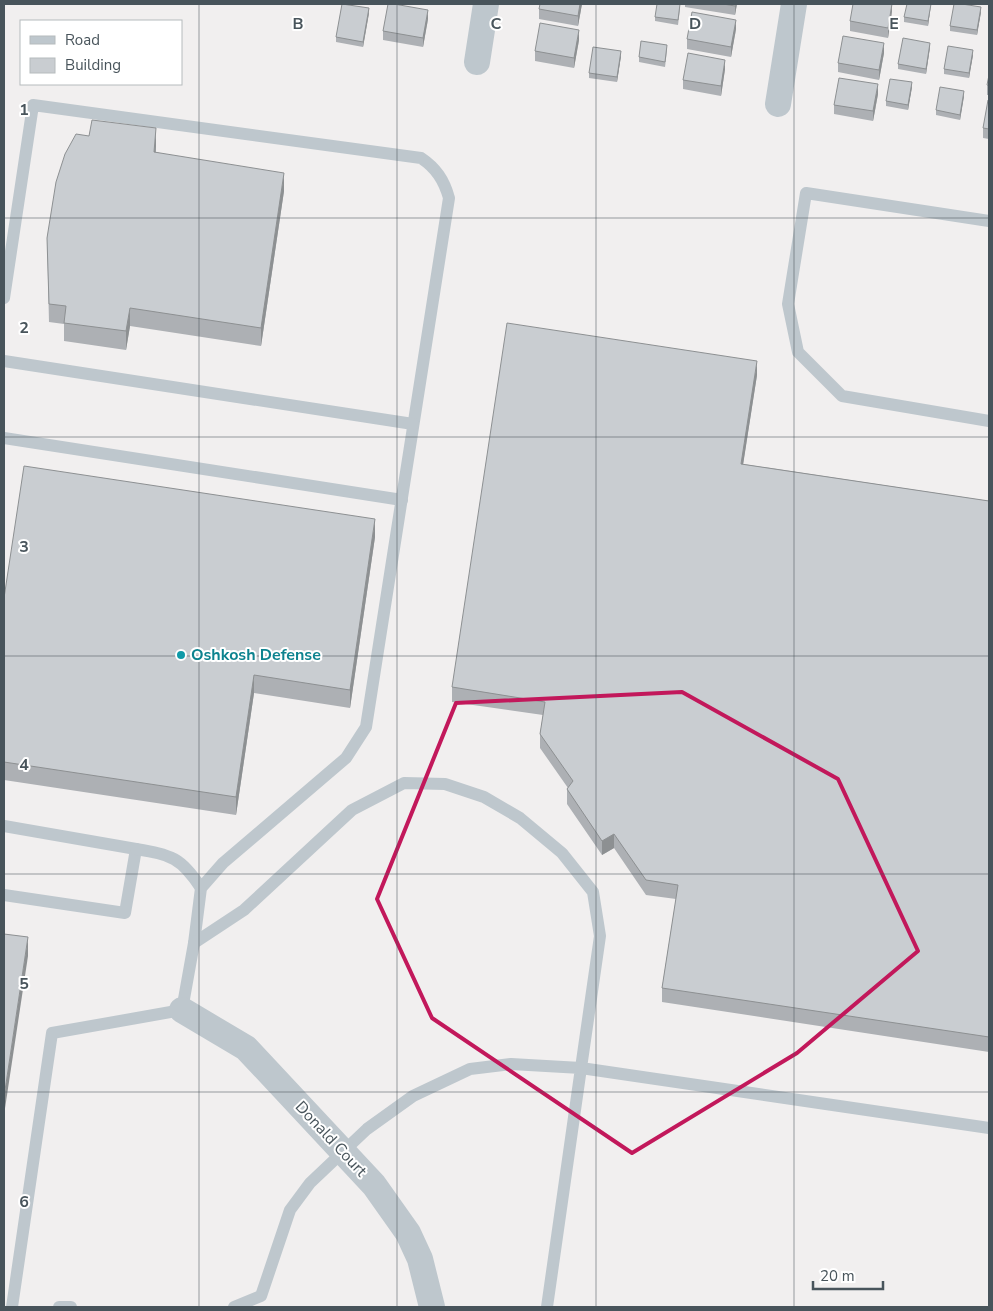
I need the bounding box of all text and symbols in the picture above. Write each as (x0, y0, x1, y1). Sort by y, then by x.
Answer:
text: B (292, 13, 304, 35)
text: C (491, 13, 502, 35)
text: D (689, 13, 701, 35)
text: E (889, 13, 899, 35)
legend (20, 20, 182, 85)
text: Road (65, 30, 100, 50)
text: Building (65, 55, 121, 75)
text: 1 (19, 99, 29, 121)
text: 2 (19, 317, 29, 339)
text: 3 (19, 536, 29, 558)
place label: Oshkosh Defense (191, 644, 321, 666)
marker: Oshkosh Defense (175, 649, 187, 661)
text: 4 (19, 754, 29, 776)
text: 5 (19, 973, 29, 995)
street label: Donald Court (290, 1096, 372, 1182)
text: 6 (19, 1191, 29, 1213)
scale bar (813, 1258, 883, 1290)
text: 20 m (820, 1266, 855, 1286)

